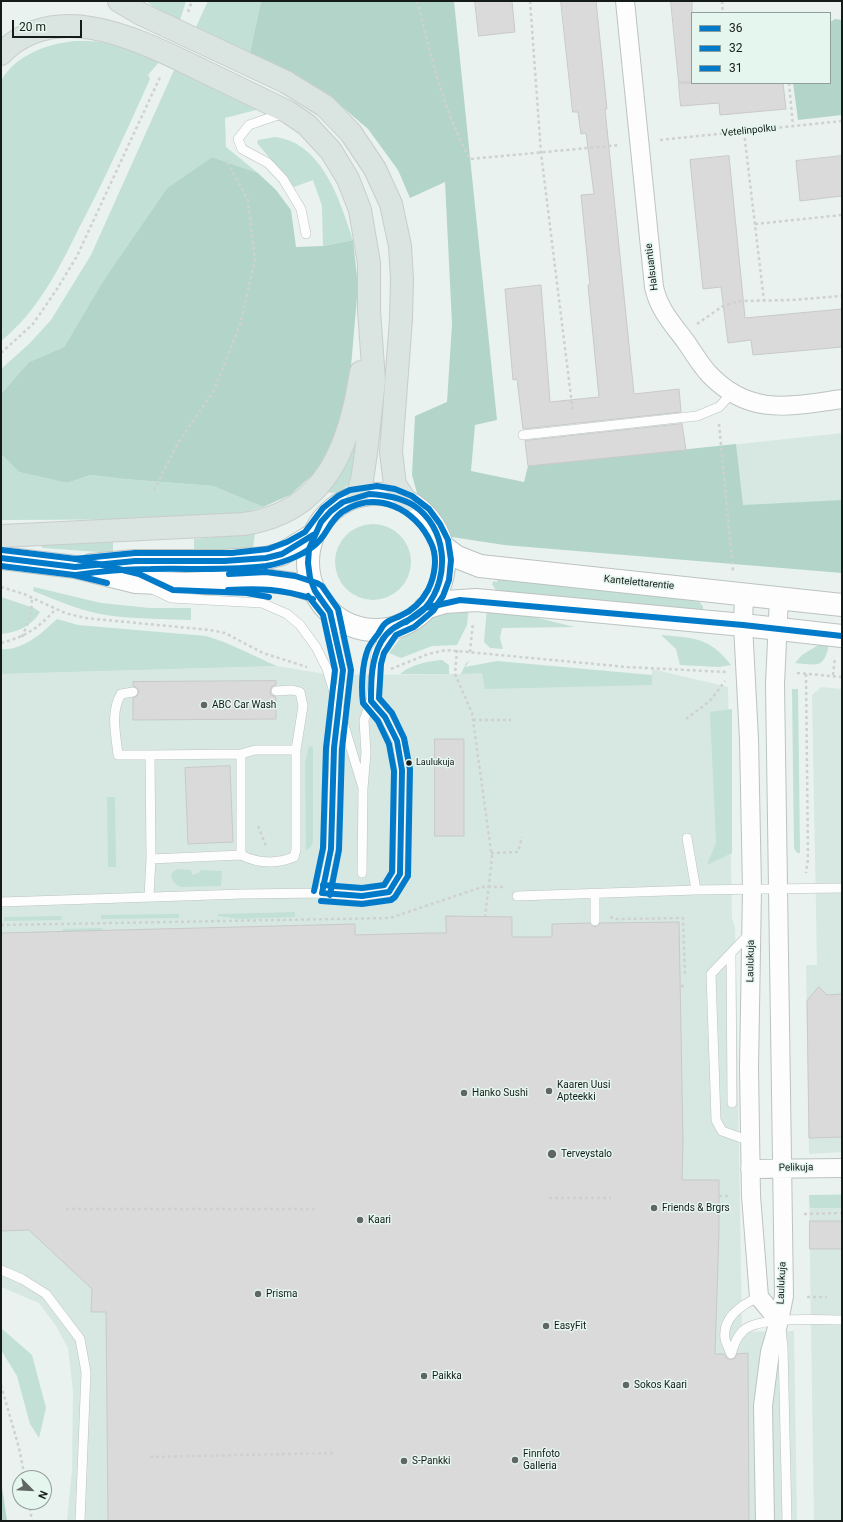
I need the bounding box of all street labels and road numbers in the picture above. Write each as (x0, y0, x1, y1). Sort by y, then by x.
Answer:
street label: Vetelinpolku (721, 122, 777, 140)
street label: Halsuantie (643, 243, 661, 291)
street label: Kantelettarentie (603, 573, 675, 593)
street label: Laulukuja (745, 940, 757, 982)
street label: Pelikuja (778, 1162, 814, 1174)
street label: Laulukuja (775, 1261, 789, 1305)

